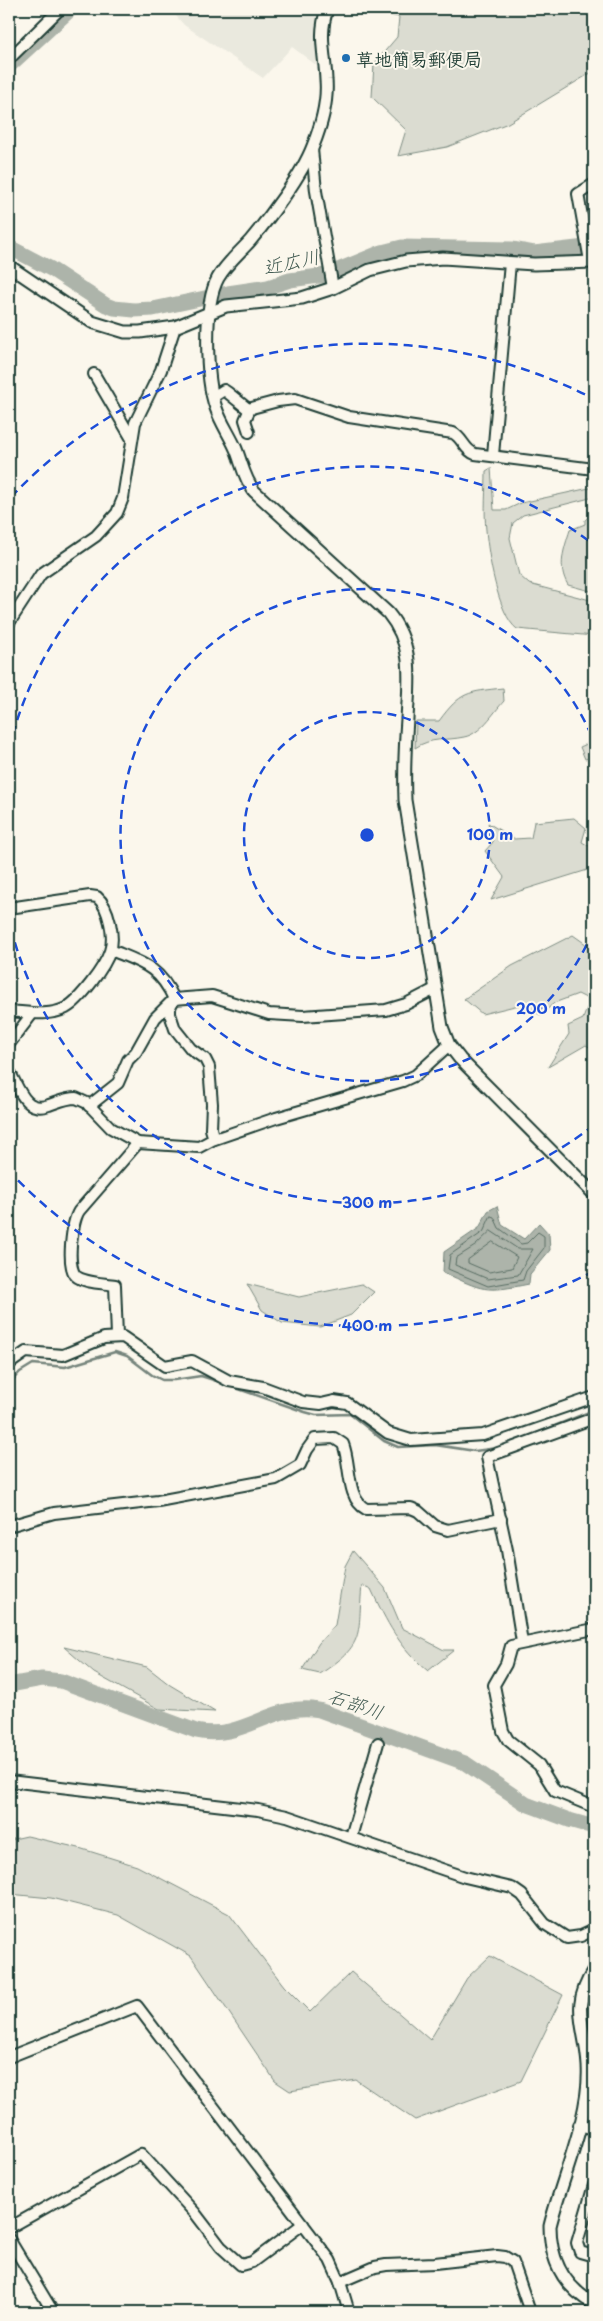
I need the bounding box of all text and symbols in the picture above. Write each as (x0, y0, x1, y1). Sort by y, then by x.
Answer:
place label: 草地簡易郵便局 (356, 45, 482, 72)
marker: 草地簡易郵便局 (340, 52, 352, 64)
water label: 近広川 (260, 241, 322, 281)
text: 100 m (467, 822, 513, 845)
centre of rings (358, 826, 376, 844)
text: 200 m (516, 996, 566, 1019)
text: 300 m (342, 1190, 392, 1213)
text: 400 m (342, 1313, 392, 1336)
water label: 石部川 (324, 1680, 388, 1726)

